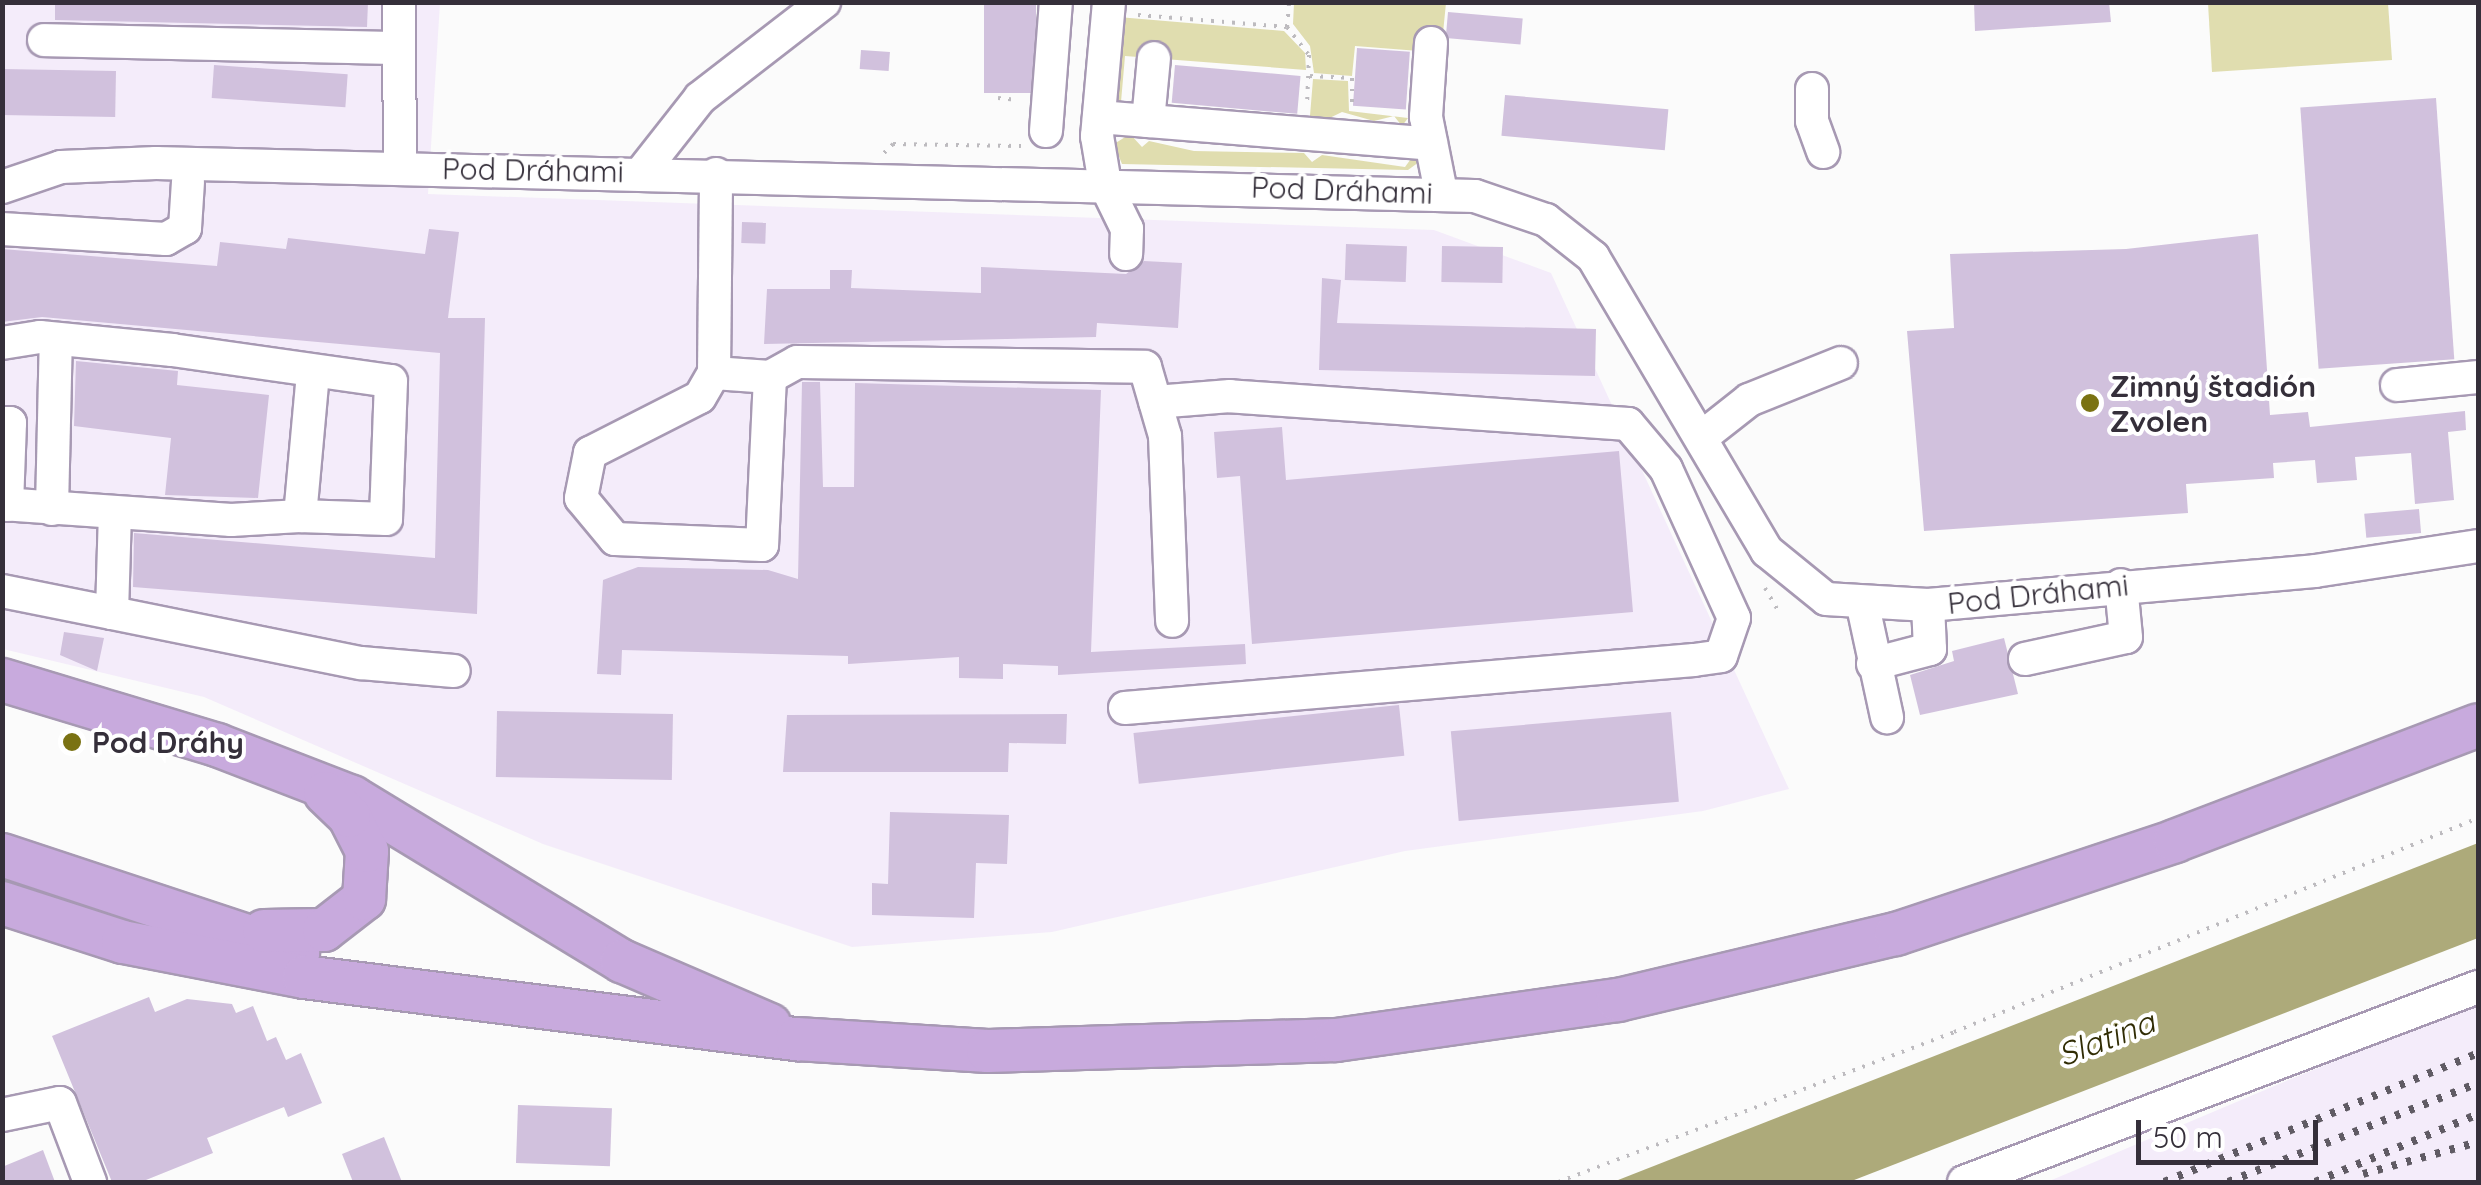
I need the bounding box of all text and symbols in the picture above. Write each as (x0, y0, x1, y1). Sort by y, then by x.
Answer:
street label: Pod Dráhami (442, 150, 624, 190)
street label: Pod Dráhami (1250, 169, 1434, 211)
place label: Zimný štadión Zvolen (2110, 368, 2316, 438)
marker: Zimný štadión Zvolen (2079, 392, 2101, 414)
street label: Pod Dráhami (1946, 567, 2130, 621)
place label: Pod Dráhy (92, 724, 244, 760)
marker: Pod Dráhy (61, 731, 83, 753)
water label: Slatina (2052, 1002, 2160, 1074)
scale bar (2141, 1100, 2324, 1162)
text: 50 m (2153, 1118, 2223, 1156)

